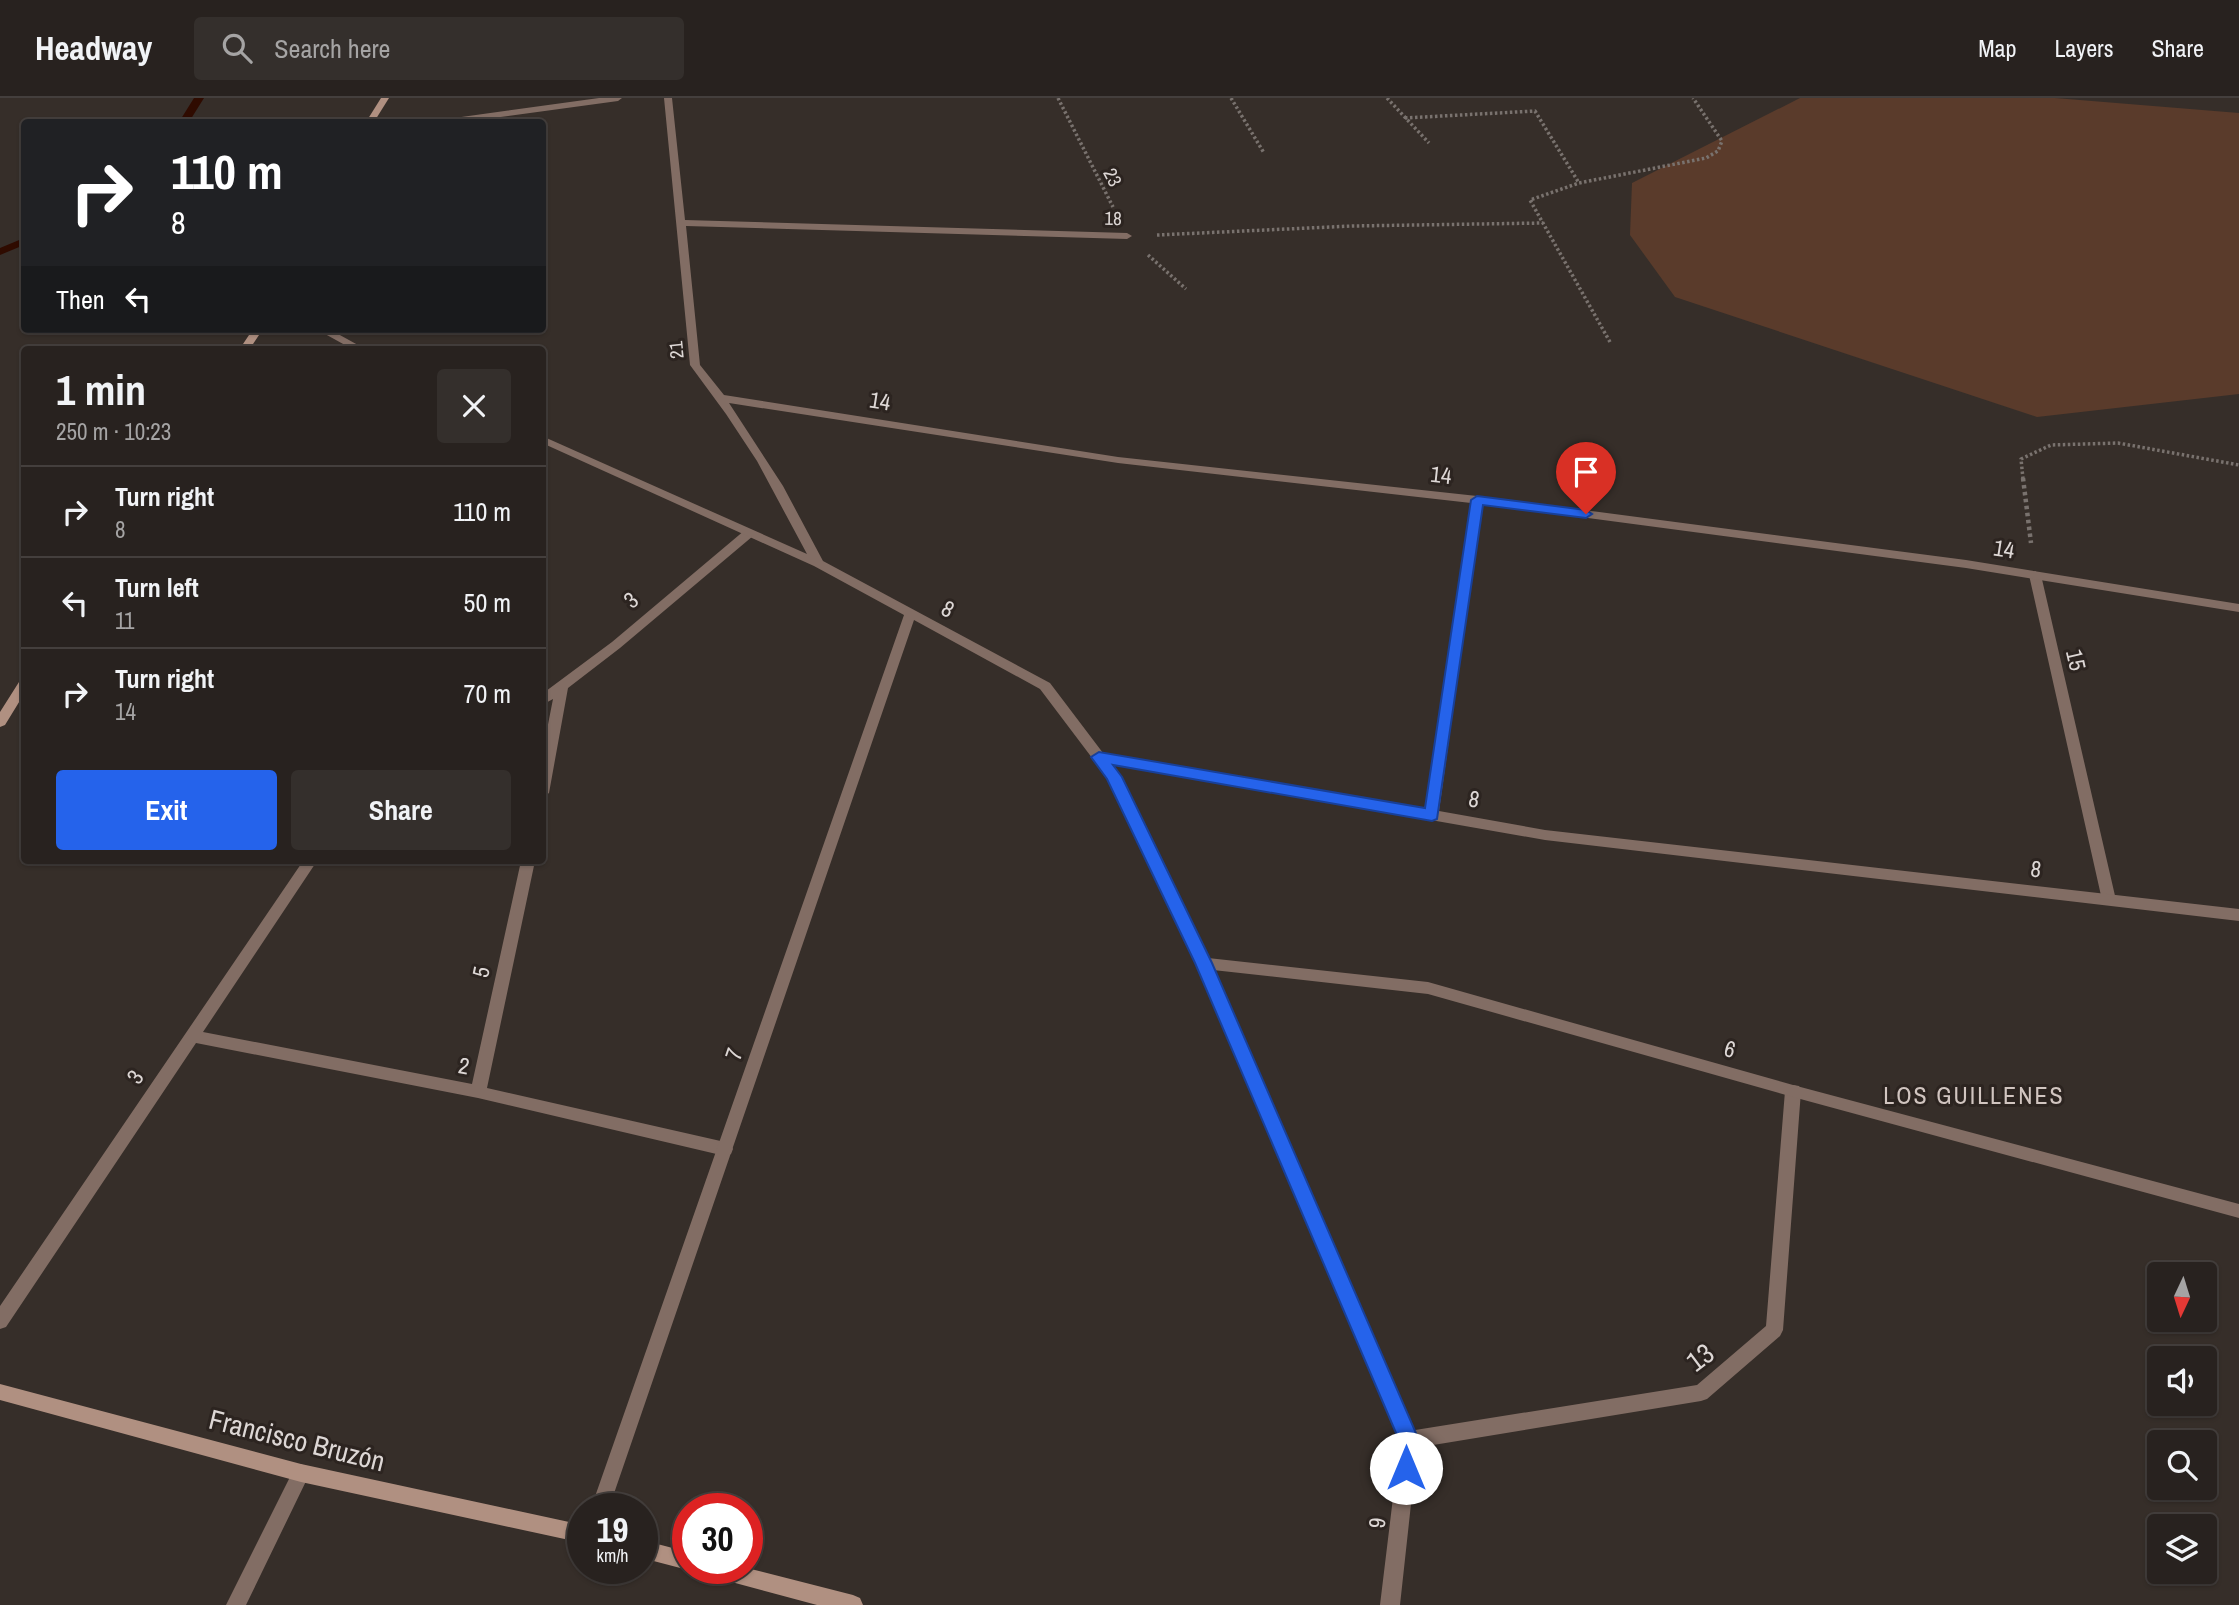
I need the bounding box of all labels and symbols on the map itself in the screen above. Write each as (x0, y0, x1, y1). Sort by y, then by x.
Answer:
street label: 23 (1097, 163, 1129, 191)
street label: 18 (1104, 205, 1122, 231)
street label: 21 (662, 340, 690, 360)
street label: 14 (867, 384, 893, 418)
pin (1556, 442, 1616, 514)
street label: 14 (1429, 458, 1454, 491)
street label: 14 (1991, 532, 2017, 566)
street label: 3 (617, 584, 645, 615)
street label: 8 (936, 592, 960, 625)
street label: 15 (2059, 646, 2094, 674)
street label: 8 (1466, 782, 1482, 815)
street label: 8 (2029, 852, 2043, 885)
street label: 5 (464, 964, 497, 980)
street label: 6 (1721, 1032, 1739, 1065)
street label: 7 (717, 1044, 750, 1064)
street label: 2 (456, 1049, 472, 1082)
street label: 3 (119, 1064, 150, 1090)
district label: LOS GUILLENES (1883, 1079, 2065, 1111)
north arrow (2147, 1262, 2217, 1332)
street label: 13 (1678, 1334, 1722, 1380)
street label: Francisco Bruzón (205, 1400, 389, 1480)
position arrow (1369, 1431, 1443, 1505)
speed limit sign: 30 (672, 1493, 763, 1584)
street label: 9 (1361, 1516, 1392, 1530)

